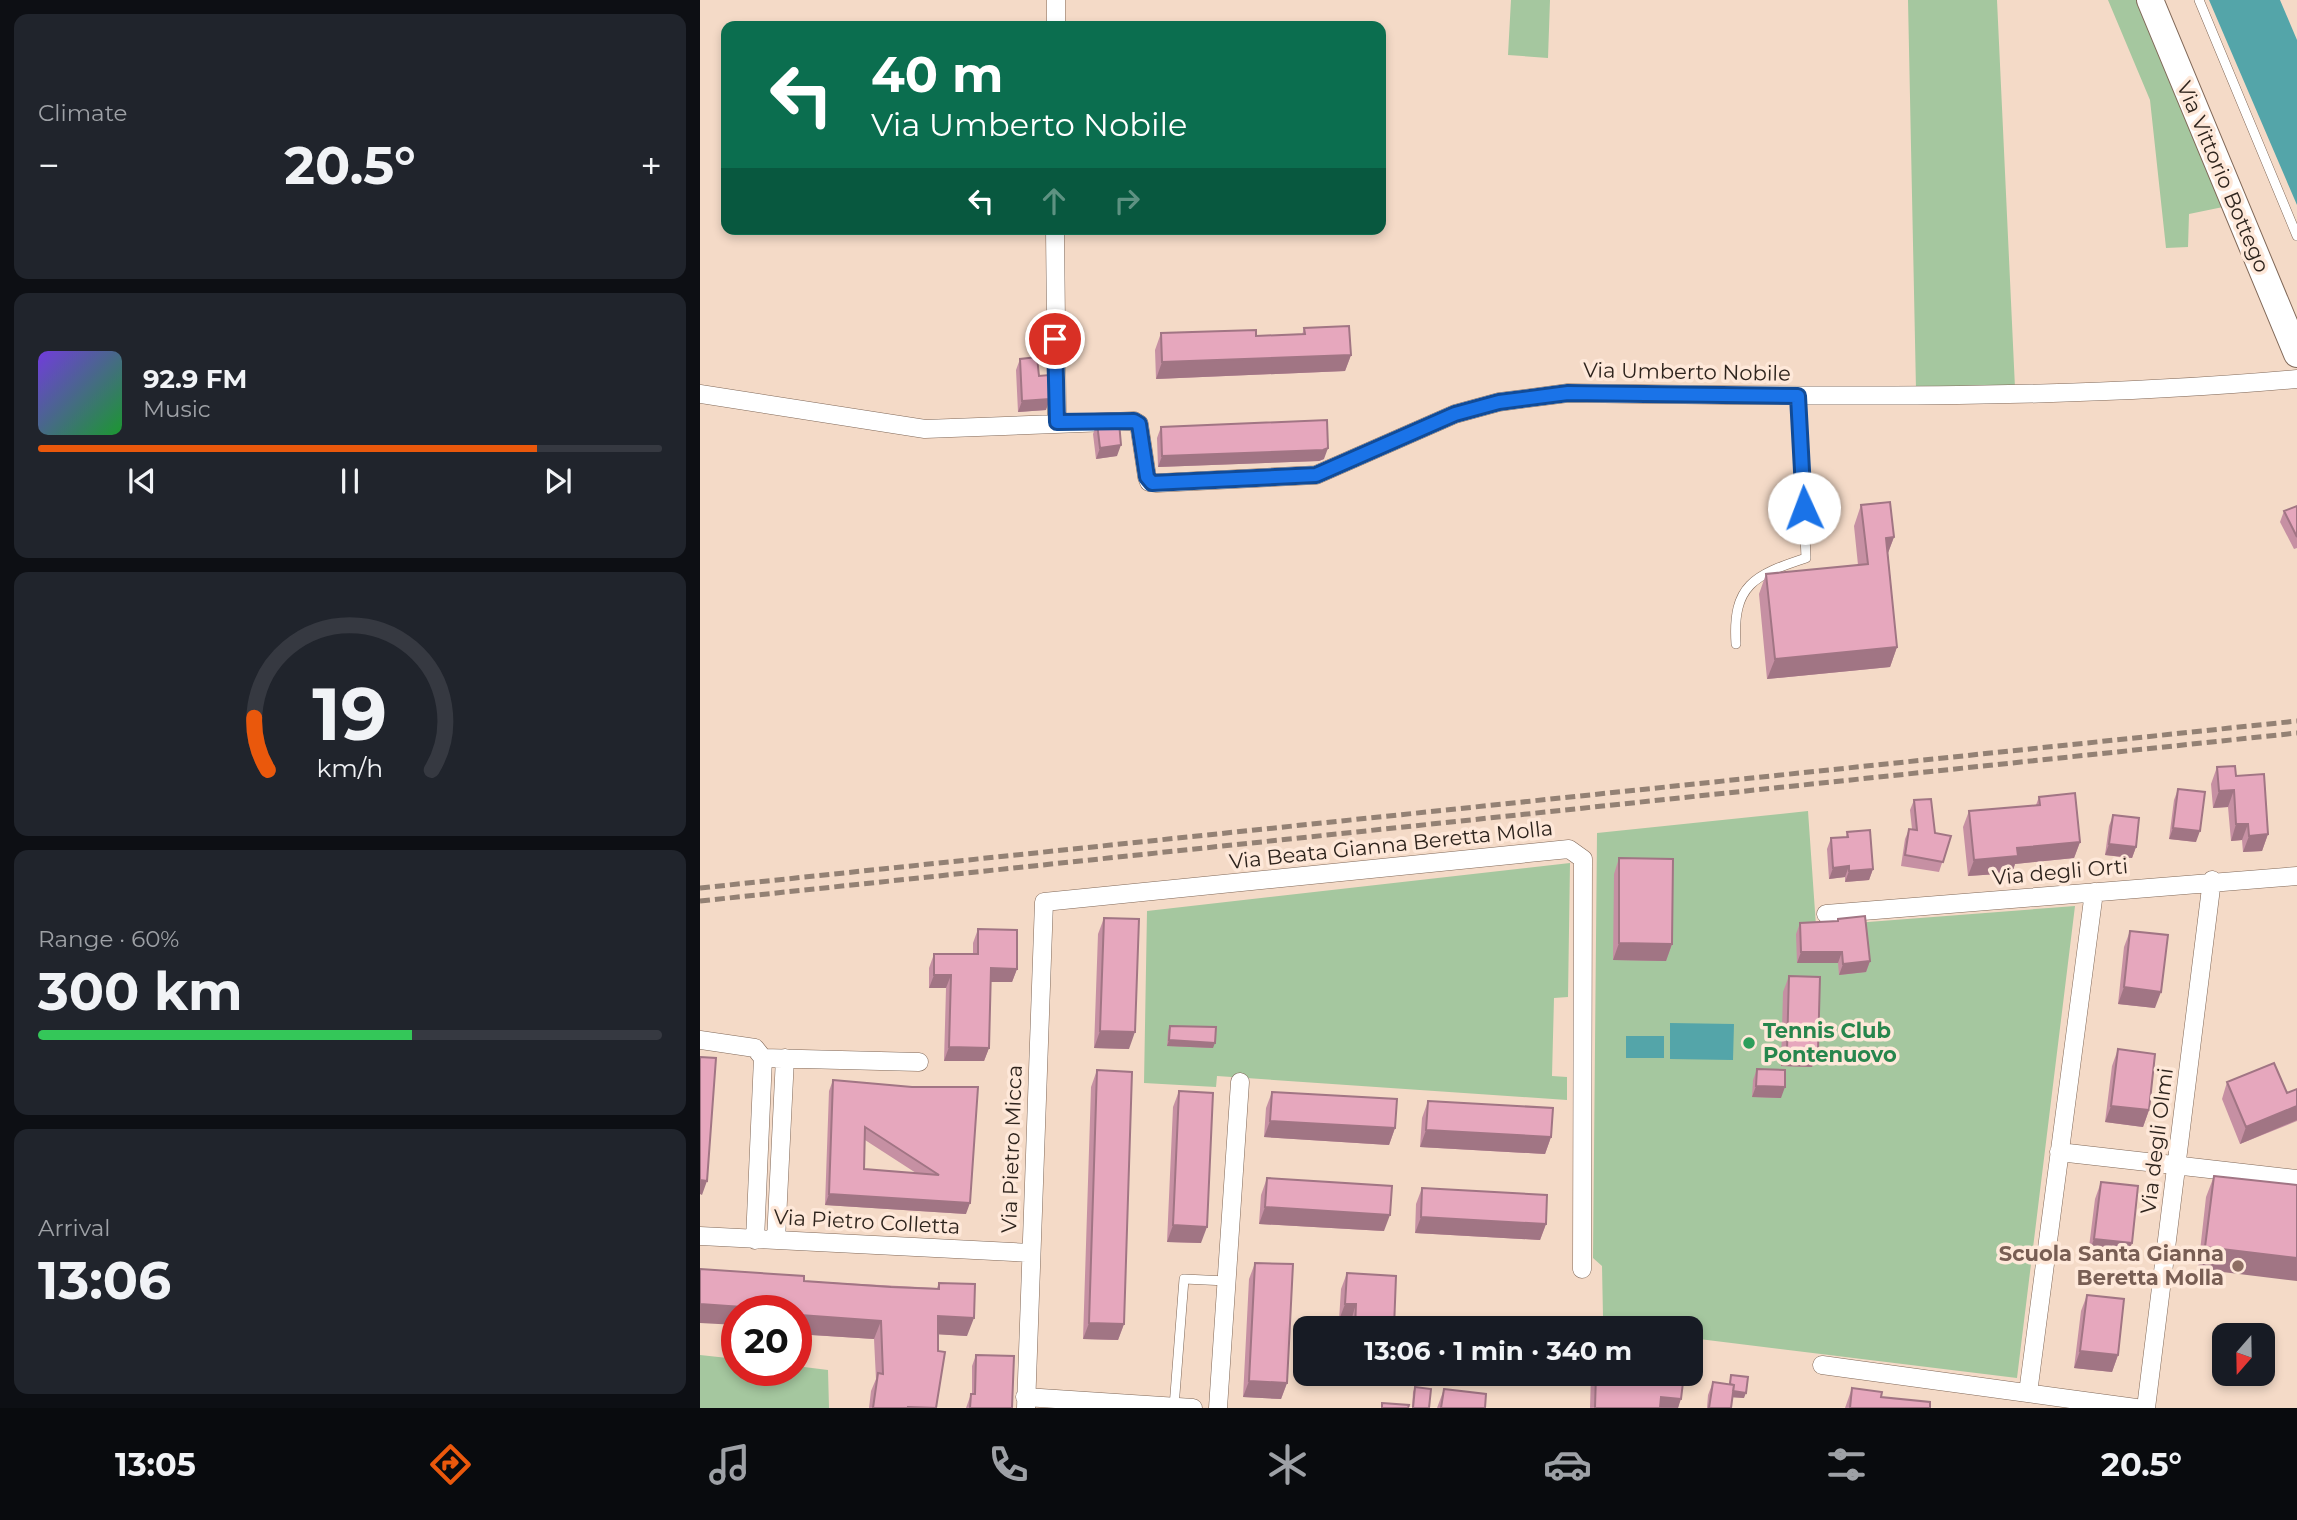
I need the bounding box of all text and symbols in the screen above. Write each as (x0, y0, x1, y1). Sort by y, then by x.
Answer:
text: 40 m (871, 45, 1003, 104)
icon: left (756, 49, 847, 140)
street label: Via Vittorio Bottego (2172, 77, 2275, 276)
text: Climate (38, 99, 127, 127)
text: Via Umberto Nobile (871, 105, 1187, 144)
text: 20.5° (284, 134, 416, 197)
text: − (38, 142, 60, 189)
text: + (640, 142, 662, 189)
icon: left (962, 182, 1000, 220)
icon: ahead (1035, 182, 1073, 220)
icon: right (1108, 182, 1146, 220)
pin (1025, 309, 1085, 369)
icon: arrive (1036, 320, 1074, 358)
street label: Via Umberto Nobile (1583, 357, 1791, 386)
text: 92.9 FM (143, 363, 247, 395)
text: Music (143, 395, 211, 423)
icon: previous (123, 462, 161, 500)
icon: pause (331, 462, 369, 500)
icon: next (539, 462, 577, 500)
position arrow (1767, 471, 1841, 545)
text: 19 (313, 670, 387, 758)
text: km/h (317, 753, 383, 783)
street label: Via Beata Gianna Beretta Molla (1228, 815, 1554, 874)
street label: Via degli Orti (1991, 853, 2129, 890)
text: Range · 60% (38, 925, 179, 953)
text: 300 km (38, 960, 243, 1023)
place label: Tennis Club Pontenuovo (1763, 1018, 1897, 1067)
marker: Tennis Club Pontenuovo (1741, 1035, 1757, 1051)
street label: Via Pietro Micca (996, 1065, 1027, 1233)
street label: Via degli Olmi (2135, 1066, 2178, 1215)
street label: Via Pietro Colletta (773, 1204, 961, 1239)
text: Arrival (38, 1214, 111, 1242)
place label: Scuola Santa Gianna Beretta Molla (1999, 1241, 2224, 1290)
text: 13:06 (38, 1249, 171, 1312)
marker: Scuola Santa Gianna Beretta Molla (2230, 1258, 2246, 1274)
speed limit sign: 20 (721, 1295, 812, 1386)
north arrow (2212, 1323, 2275, 1386)
map controls (2212, 1323, 2275, 1386)
text: 13:06 · 1 min · 340 m (1364, 1335, 1632, 1367)
icon: directions (426, 1440, 475, 1489)
icon: music (705, 1440, 754, 1489)
icon: phone (984, 1440, 1033, 1489)
icon: climate (1263, 1440, 1312, 1489)
icon: car (1543, 1440, 1592, 1489)
icon: filters (1822, 1440, 1871, 1489)
text: 13:05 (115, 1445, 196, 1484)
text: 20.5° (2101, 1445, 2182, 1484)

